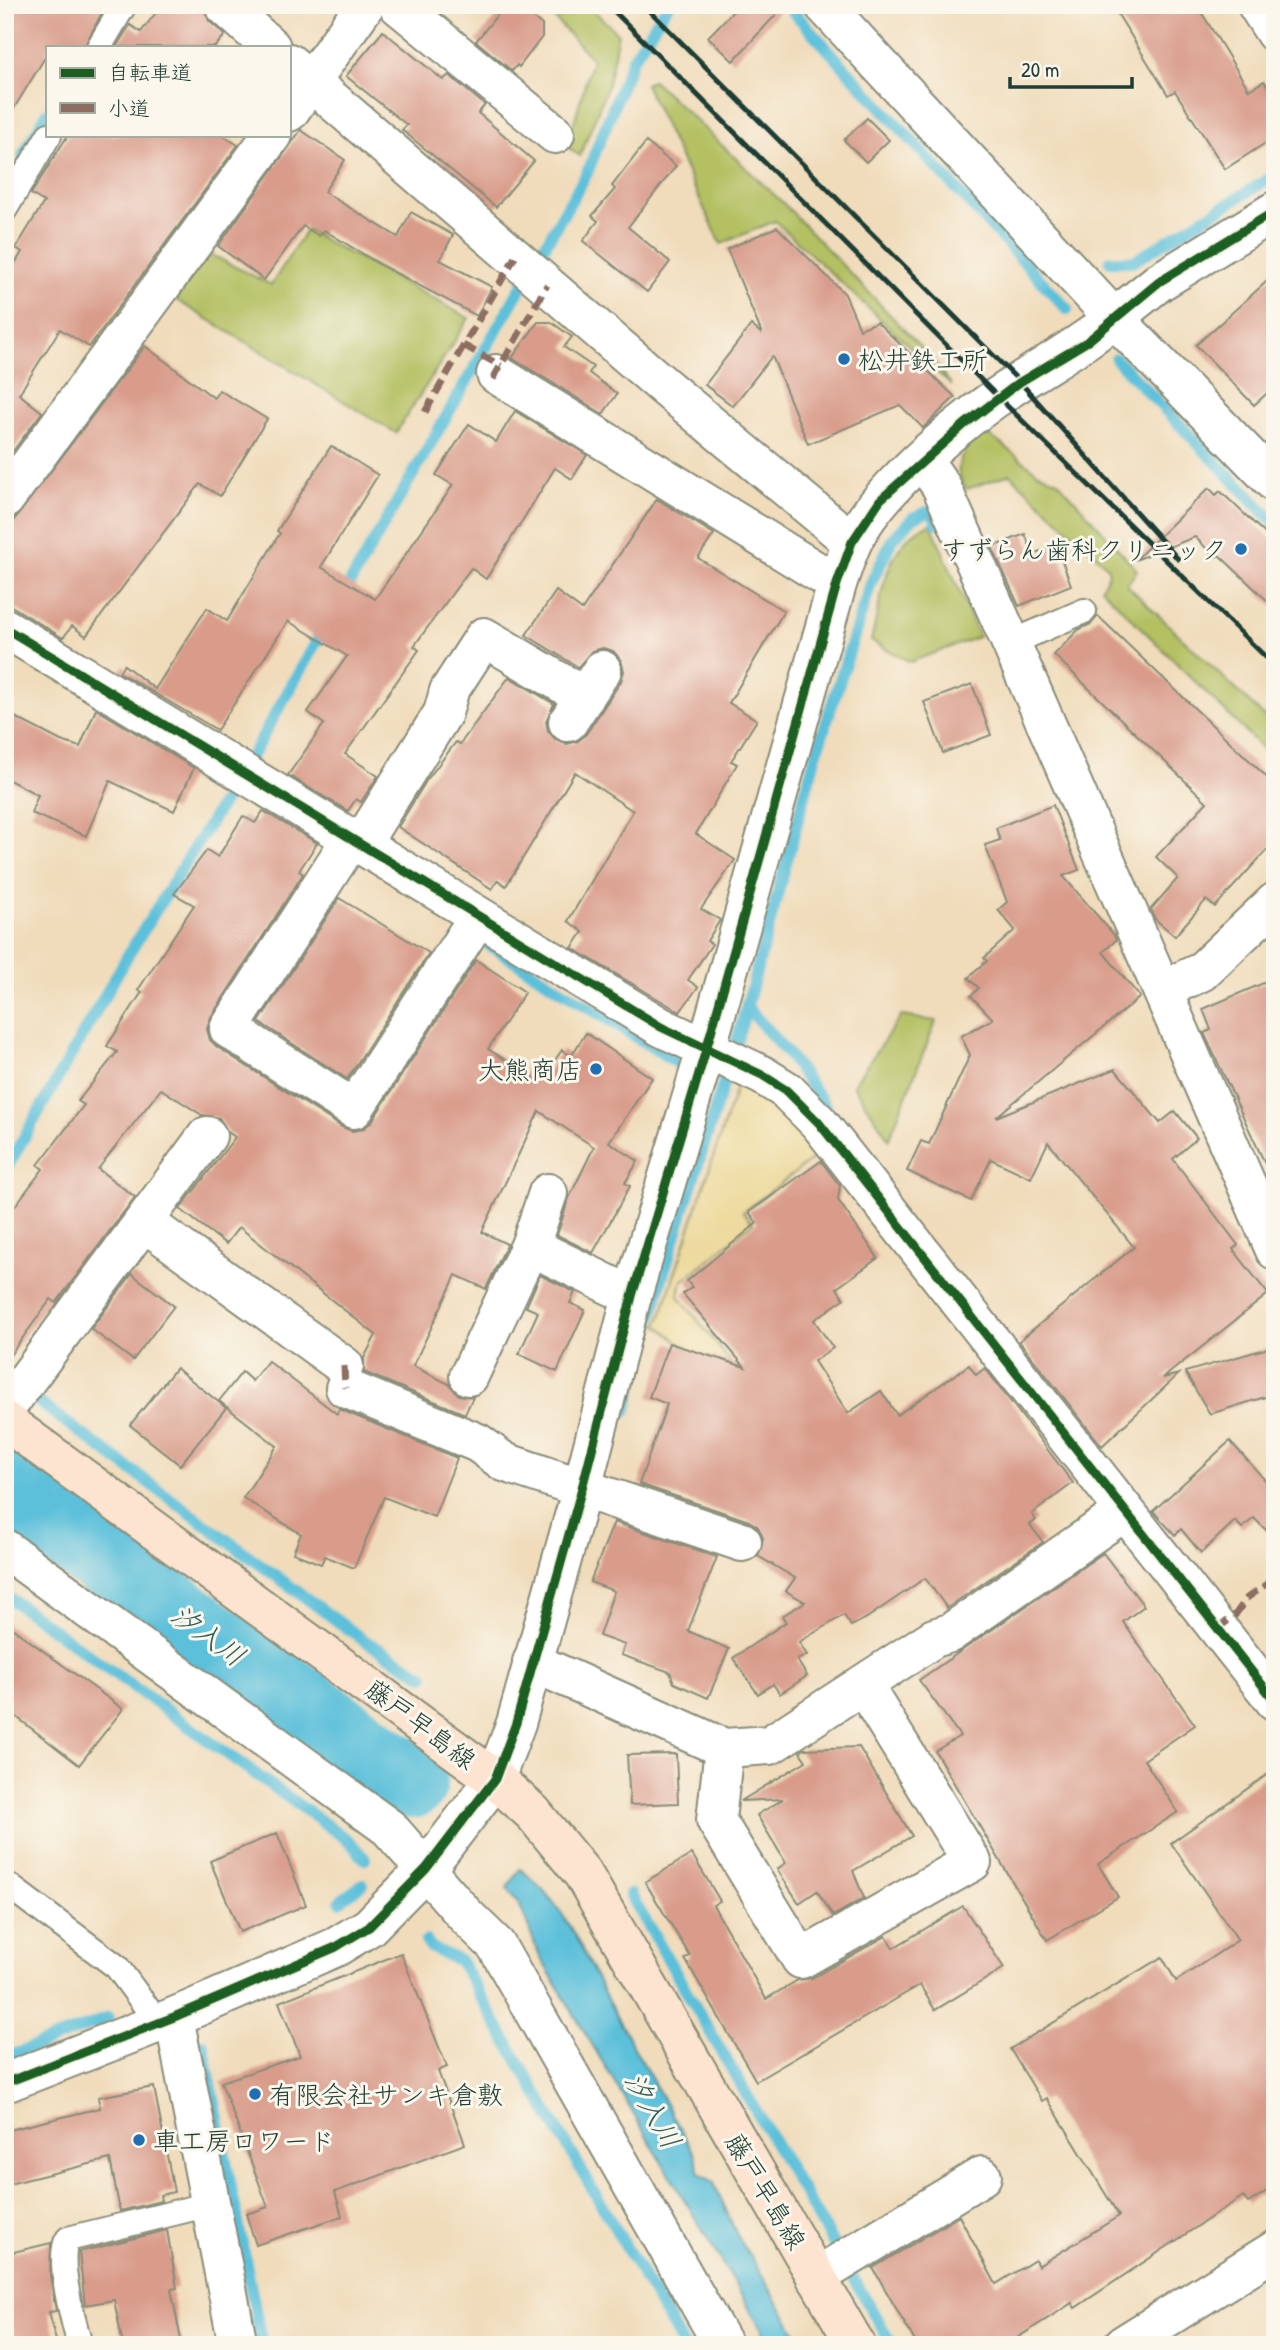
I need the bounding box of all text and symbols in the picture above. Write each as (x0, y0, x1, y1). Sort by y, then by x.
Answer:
legend (46, 46, 290, 136)
scale bar (1010, 46, 1133, 90)
text: 20 m (1021, 55, 1059, 84)
text: 自転車道 (108, 58, 192, 87)
text: 小道 (108, 94, 150, 123)
place label: 松井鉄工所 (858, 342, 988, 377)
marker: 松井鉄工所 (836, 351, 852, 367)
place label: すずらん歯科クリニック (941, 532, 1227, 567)
marker: すずらん歯科クリニック (1233, 541, 1249, 557)
place label: 大熊商店 (478, 1052, 582, 1087)
marker: 大熊商店 (588, 1061, 604, 1077)
water label: 汐入川 (163, 1595, 253, 1675)
street label: 藤戸早島線 (359, 1671, 483, 1777)
water label: 汐入川 (616, 2064, 690, 2156)
place label: 有限会社サンキ倉敷 (269, 2077, 503, 2112)
marker: 有限会社サンキ倉敷 (247, 2086, 263, 2102)
place label: 車工房ロワード (153, 2123, 335, 2158)
street label: 藤戸早島線 (718, 2126, 814, 2256)
marker: 車工房ロワード (131, 2132, 147, 2148)

